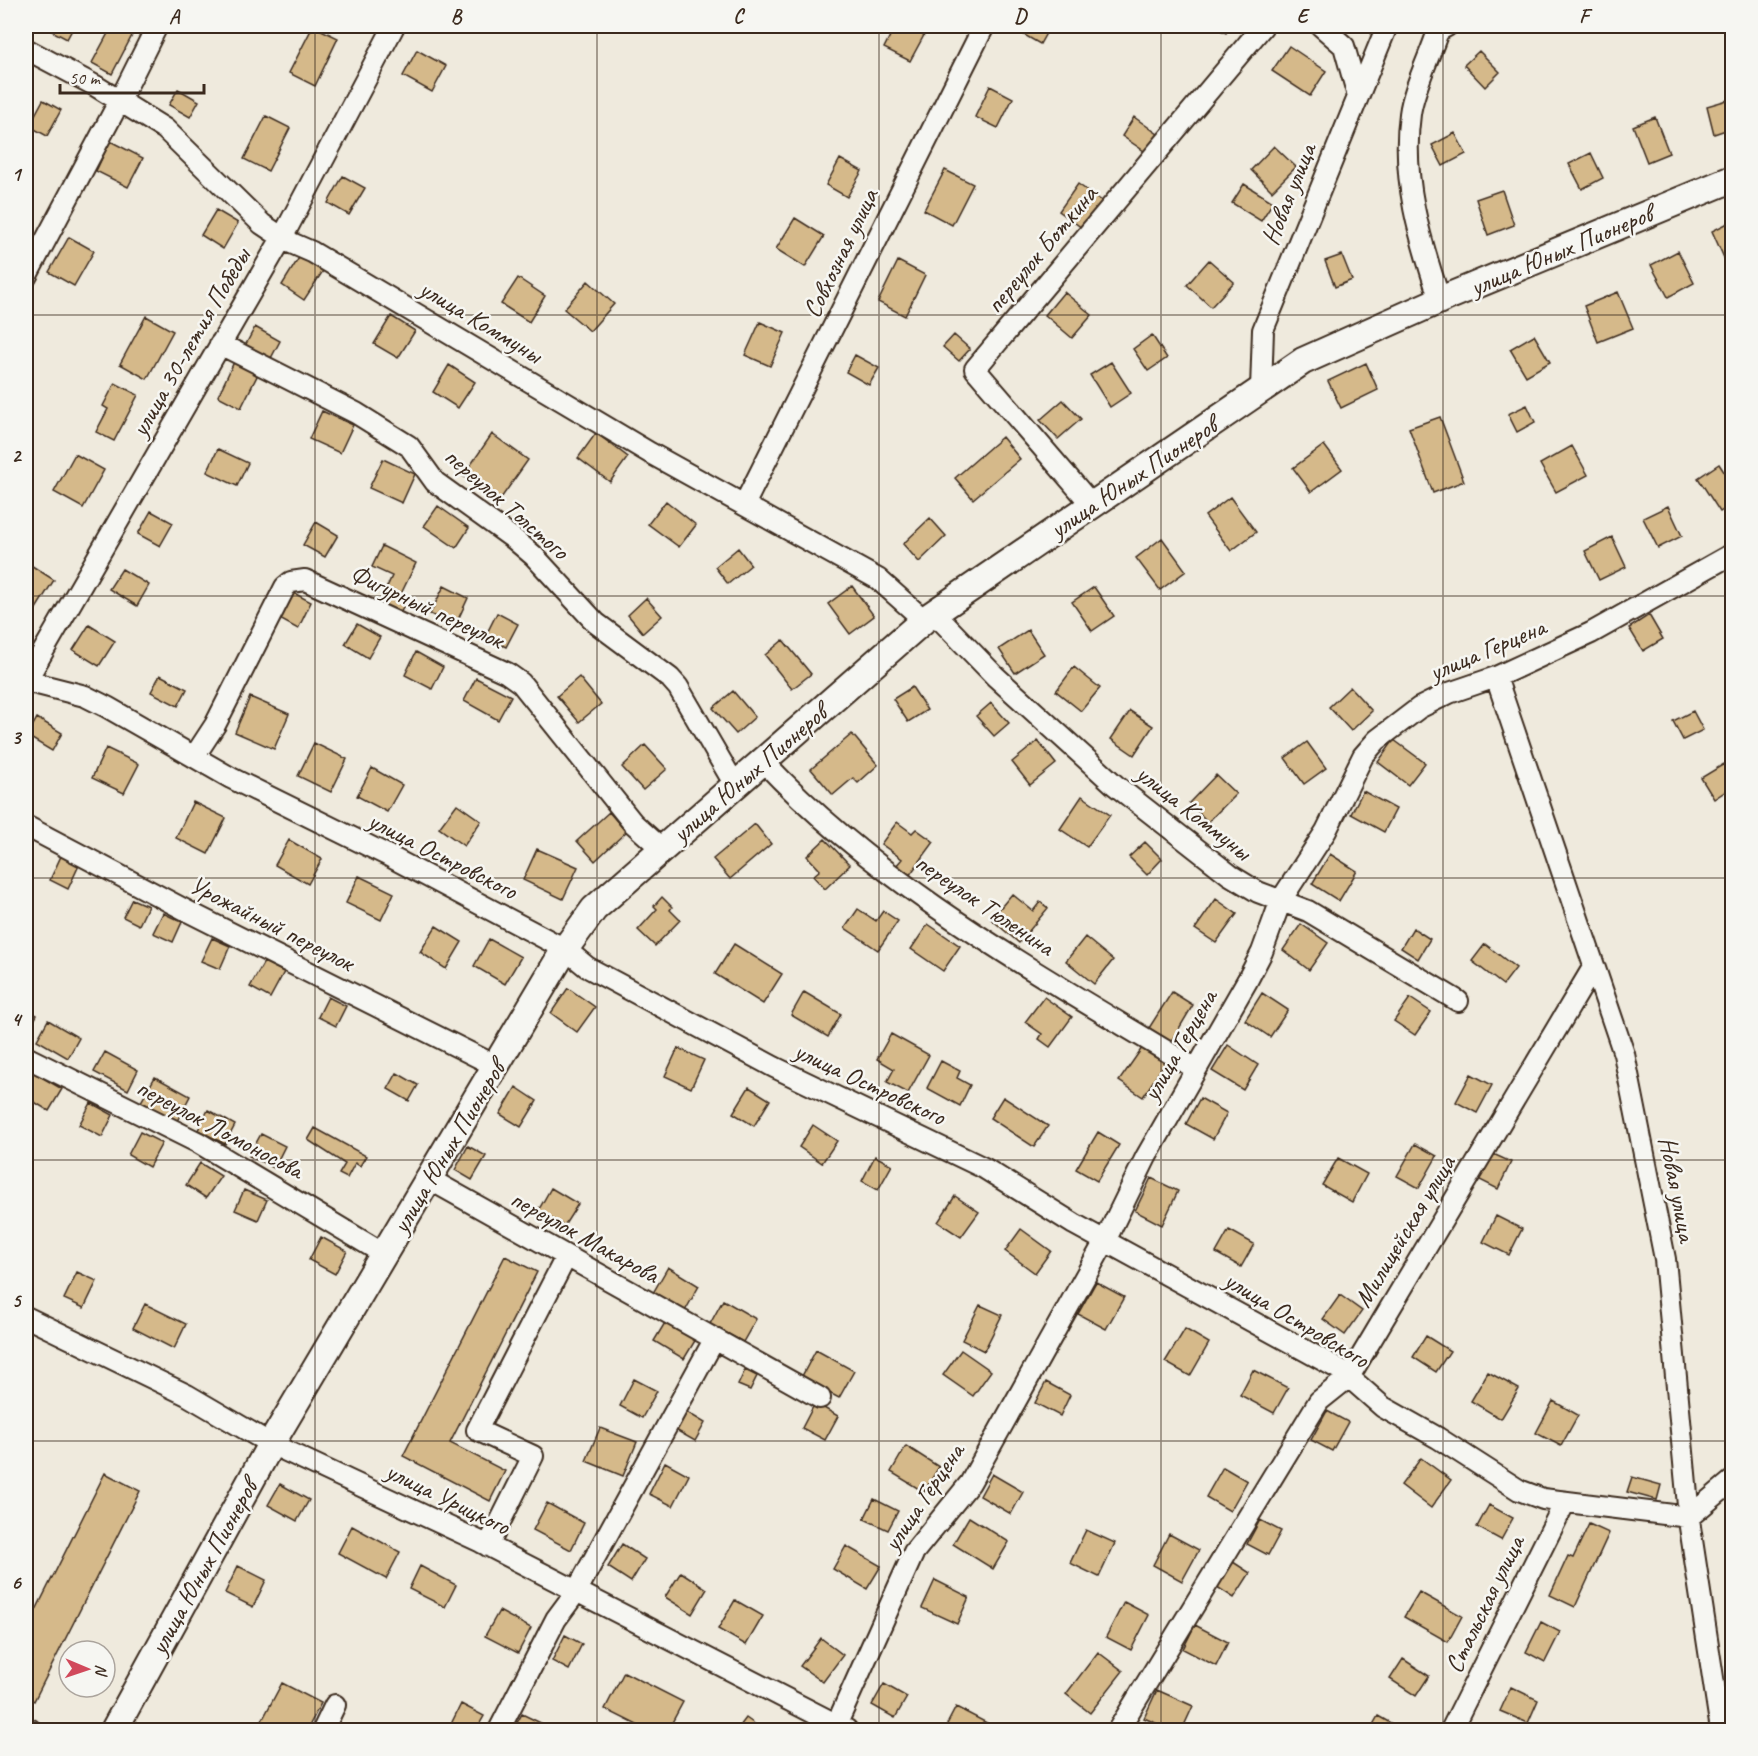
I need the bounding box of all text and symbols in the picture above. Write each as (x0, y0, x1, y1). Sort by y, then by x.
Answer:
text: A (169, 4, 181, 29)
text: B (451, 4, 463, 29)
text: C (733, 4, 745, 29)
text: D (1014, 4, 1028, 29)
text: E (1297, 4, 1311, 29)
text: F (1579, 4, 1593, 29)
scale bar (60, 57, 204, 95)
text: 50 m (69, 67, 102, 89)
street label: Новая улица (1253, 137, 1325, 250)
text: 1 (12, 162, 23, 187)
street label: переулок Боткина (978, 177, 1106, 320)
street label: Совхозная улица (795, 182, 886, 323)
street label: улица Юных Пионеров (1463, 195, 1663, 304)
street label: улица 30-летия Победы (122, 240, 259, 444)
street label: улица Коммуны (412, 271, 550, 372)
street label: улица Юных Пионеров (1042, 406, 1228, 547)
street label: переулок Толстого (437, 440, 577, 568)
text: 2 (12, 443, 23, 468)
street label: Фигурный переулок (345, 557, 511, 657)
street label: улица Герцена (1422, 609, 1552, 689)
street label: улица Юных Пионеров (663, 693, 838, 851)
text: 3 (12, 725, 23, 750)
street label: улица Коммуны (1128, 756, 1260, 869)
street label: улица Островского (361, 803, 524, 908)
street label: переулок Тюленина (909, 846, 1062, 964)
street label: Урожайный переулок (184, 868, 361, 980)
street label: улица Герцена (1133, 982, 1226, 1109)
text: 4 (12, 1007, 24, 1032)
street label: улица Островского (787, 1033, 952, 1134)
street label: улица Юных Пионеров (383, 1050, 516, 1241)
street label: переулок Ломоносова (131, 1071, 311, 1187)
street label: Новая улица (1651, 1134, 1704, 1247)
street label: Милицейская улица (1346, 1148, 1464, 1313)
street label: переулок Макарова (505, 1182, 666, 1292)
street label: улица Островского (1217, 1262, 1377, 1376)
text: 5 (12, 1288, 23, 1313)
street label: улица Герцена (874, 1435, 973, 1559)
street label: улица Урицкого (379, 1453, 517, 1543)
street label: улица Юных Пионеров (141, 1469, 268, 1662)
street label: Стальская улица (1437, 1528, 1533, 1678)
text: 6 (11, 1570, 22, 1595)
north arrow (57, 1639, 117, 1699)
text: N (91, 1664, 111, 1678)

